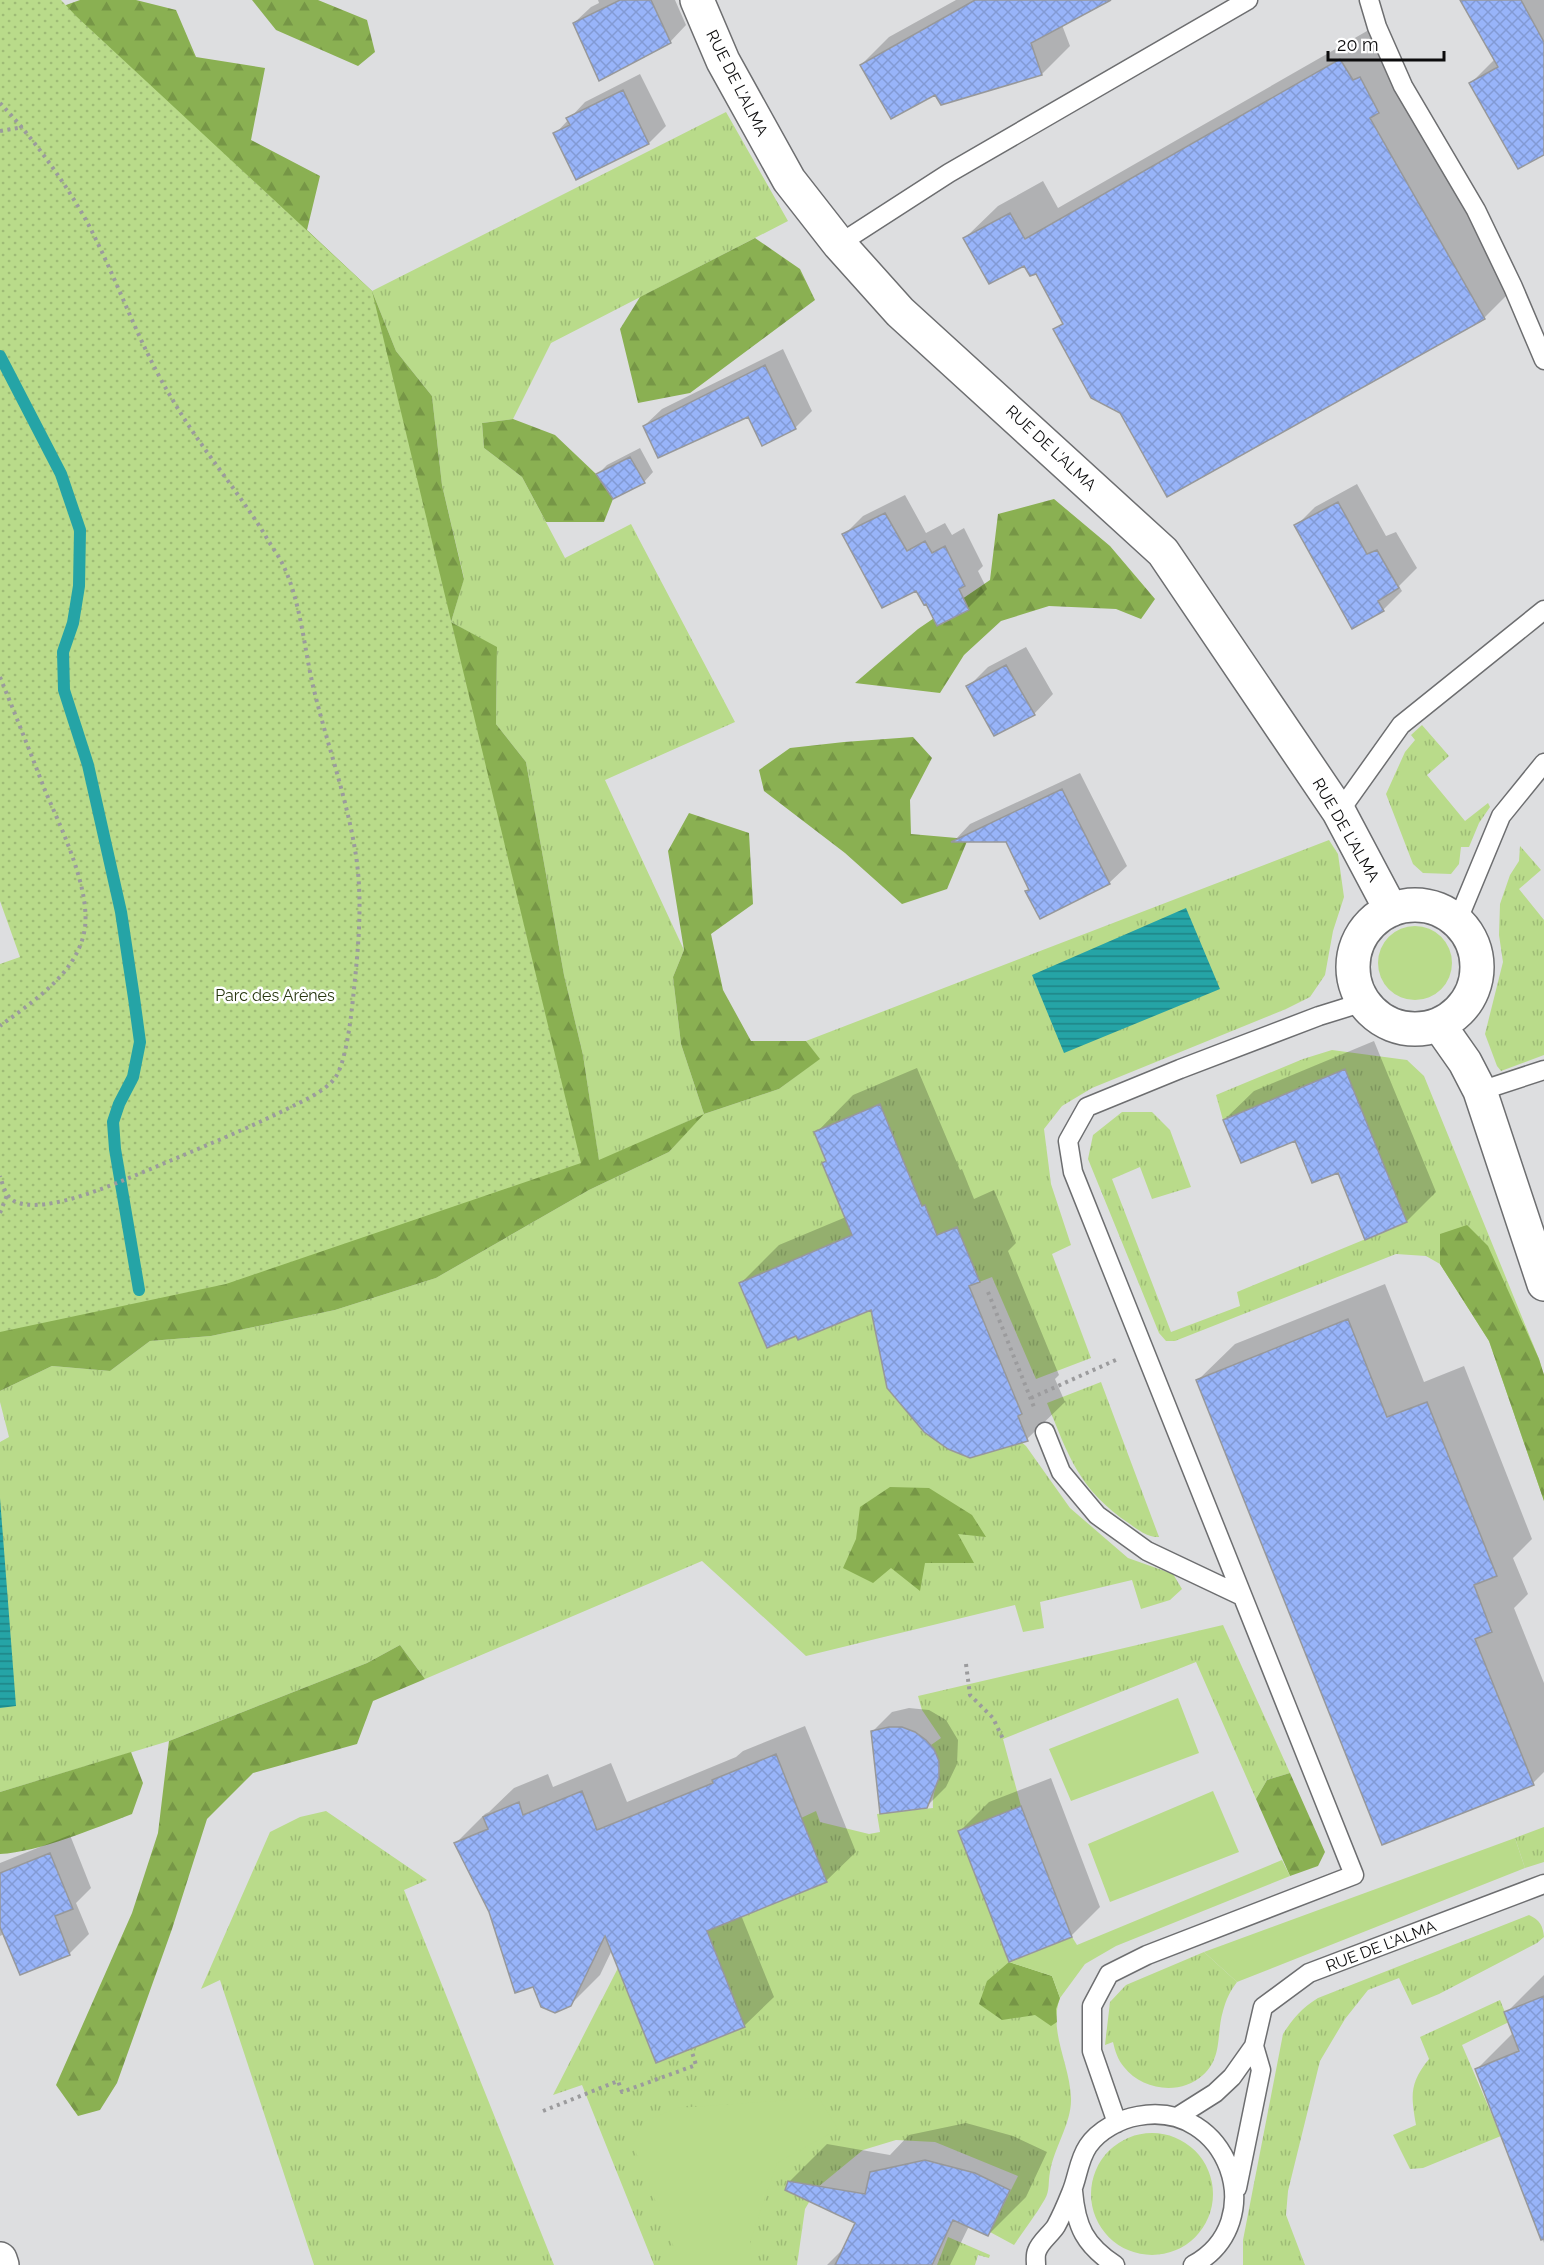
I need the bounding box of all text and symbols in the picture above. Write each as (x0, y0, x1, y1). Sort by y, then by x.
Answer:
scale bar (1328, 24, 1444, 62)
street label: RUE DE L'ALMA (702, 27, 772, 139)
text: 20 m (1337, 34, 1379, 55)
street label: RUE DE L'ALMA (1002, 401, 1100, 495)
street label: RUE DE L'ALMA (1309, 775, 1383, 885)
park label: Parc des Arènes (215, 986, 335, 1005)
street label: RUE DE L'ALMA (1323, 1916, 1439, 1976)

